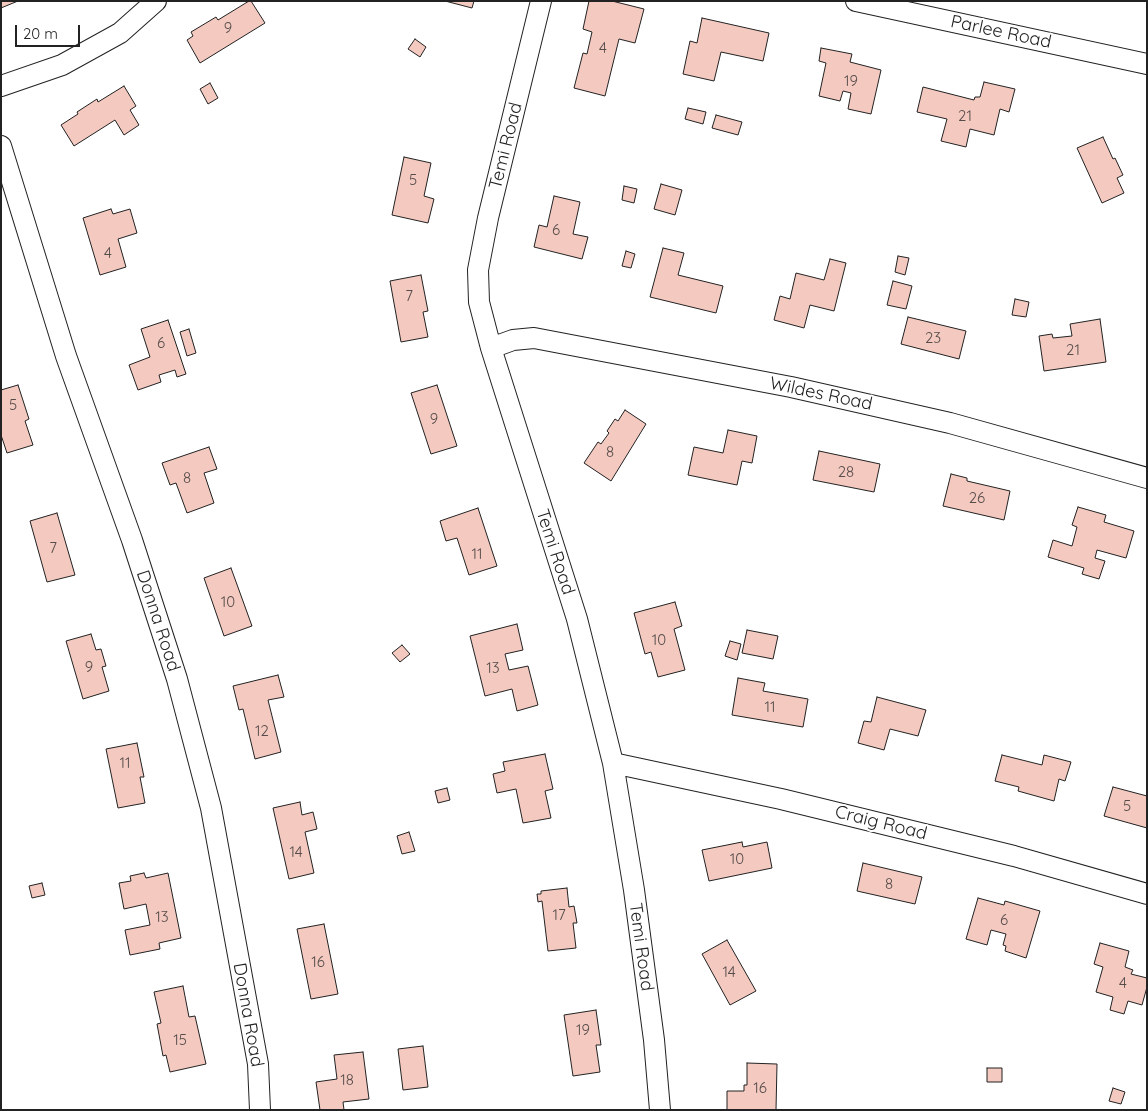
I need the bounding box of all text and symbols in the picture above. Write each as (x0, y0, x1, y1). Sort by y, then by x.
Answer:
street label: Parlee Road (949, 11, 1053, 53)
scale bar (18, 15, 82, 47)
house number: 9 (224, 19, 232, 37)
text: 20 m (23, 24, 58, 43)
house number: 4 (599, 39, 607, 57)
house number: 19 (844, 72, 858, 90)
street label: Temi Road (485, 100, 527, 192)
house number: 21 (958, 107, 972, 125)
house number: 5 (409, 171, 417, 189)
house number: 6 (552, 221, 560, 239)
house number: 4 (104, 244, 112, 262)
house number: 7 (405, 287, 413, 305)
house number: 23 (925, 329, 941, 347)
house number: 6 (157, 334, 165, 352)
house number: 21 (1066, 341, 1080, 359)
street label: Wildes Road (768, 373, 874, 415)
house number: 5 (9, 396, 17, 414)
house number: 9 (430, 410, 438, 428)
house number: 8 (606, 443, 614, 461)
house number: 28 (838, 463, 854, 481)
house number: 8 (183, 469, 191, 487)
house number: 26 (969, 489, 985, 507)
street label: Temi Road (531, 506, 579, 598)
house number: 7 (49, 539, 57, 557)
house number: 11 (471, 545, 483, 563)
street label: Donna Road (131, 568, 185, 674)
house number: 10 (221, 593, 235, 611)
house number: 10 (652, 631, 666, 649)
house number: 9 (85, 658, 93, 676)
house number: 13 (486, 659, 500, 677)
house number: 11 (764, 698, 776, 716)
house number: 12 (255, 722, 269, 740)
house number: 11 (119, 754, 131, 772)
house number: 5 (1123, 797, 1131, 815)
street label: Craig Road (833, 801, 929, 845)
house number: 14 (289, 843, 303, 861)
house number: 10 (730, 850, 744, 868)
house number: 8 (885, 875, 893, 893)
street label: Temi Road (624, 902, 658, 992)
house number: 17 (552, 906, 566, 924)
house number: 13 (155, 908, 169, 926)
house number: 6 (1000, 911, 1008, 929)
house number: 16 (311, 953, 325, 971)
street label: Donna Road (228, 961, 268, 1069)
house number: 14 (722, 963, 736, 981)
house number: 4 (1119, 974, 1127, 992)
house number: 19 (576, 1021, 590, 1039)
house number: 15 (173, 1031, 187, 1049)
house number: 18 (340, 1071, 354, 1089)
house number: 16 (753, 1079, 767, 1097)

